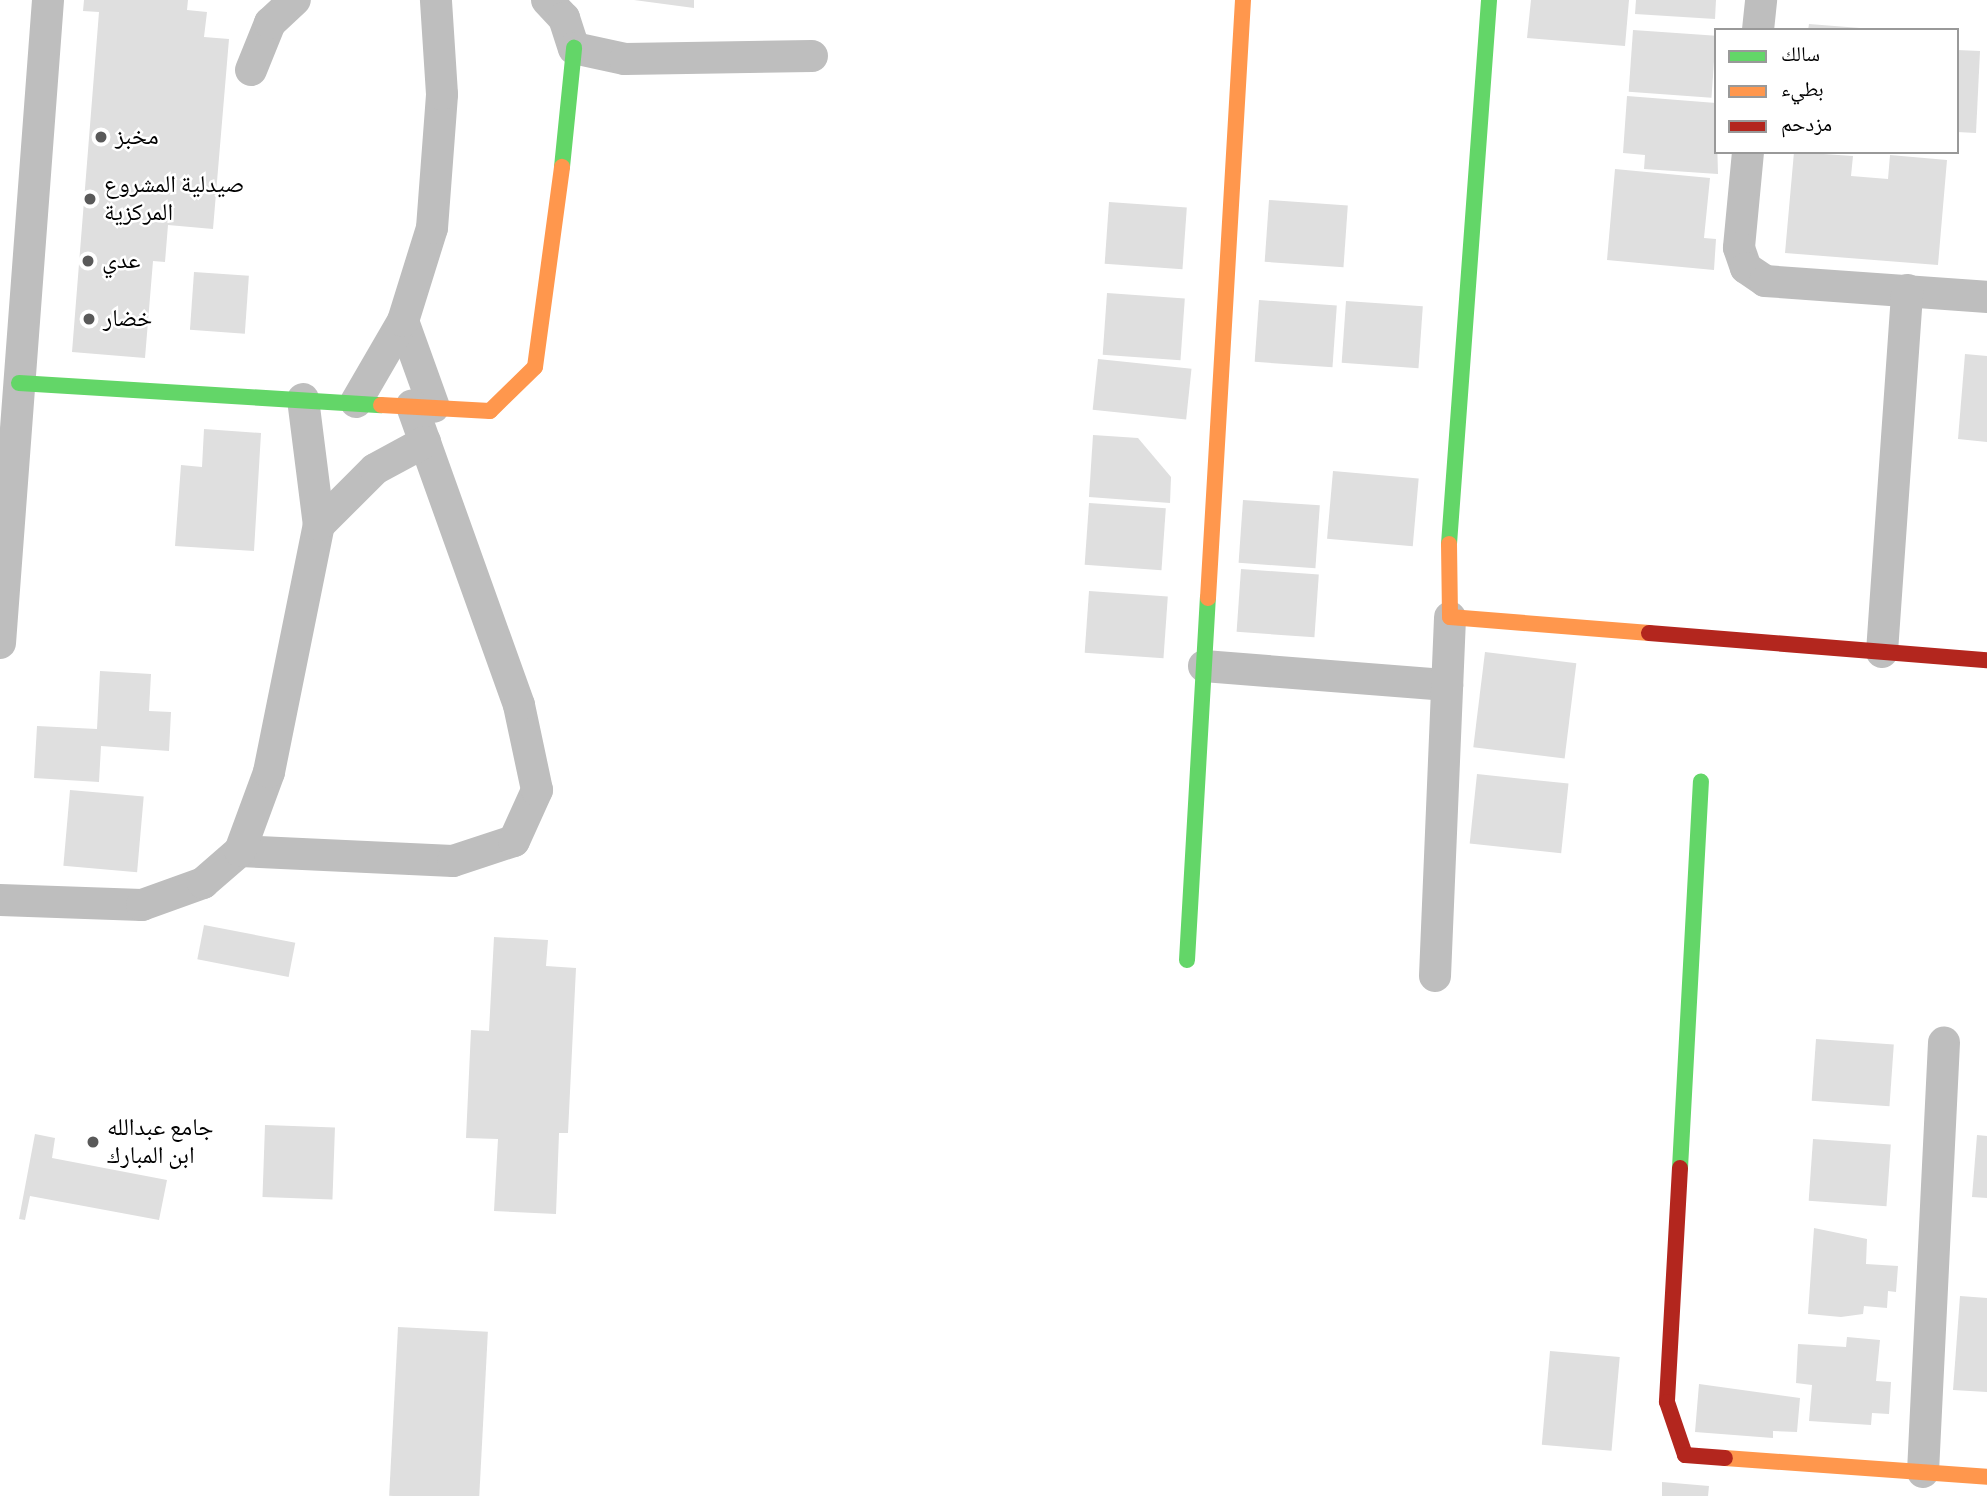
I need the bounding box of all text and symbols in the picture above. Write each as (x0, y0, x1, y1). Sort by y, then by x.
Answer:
legend (1714, 28, 1959, 154)
text: سالك (1781, 39, 1820, 69)
text: بطيء (1781, 74, 1824, 104)
text: مزدحم (1781, 109, 1832, 139)
place label: مخبز (115, 123, 159, 151)
marker: مخبز (93, 129, 109, 145)
place label: صيدلية المشروع المركزية (104, 171, 244, 227)
marker: صيدلية المشروع المركزية (82, 191, 98, 207)
place label: عدي (102, 247, 140, 275)
marker: عدي (80, 253, 96, 269)
place label: خضار (103, 305, 152, 333)
marker: خضار (81, 311, 97, 327)
place label: جامع عبدالله ابن المبارك (107, 1114, 214, 1170)
marker: جامع عبدالله ابن المبارك (85, 1134, 101, 1150)

